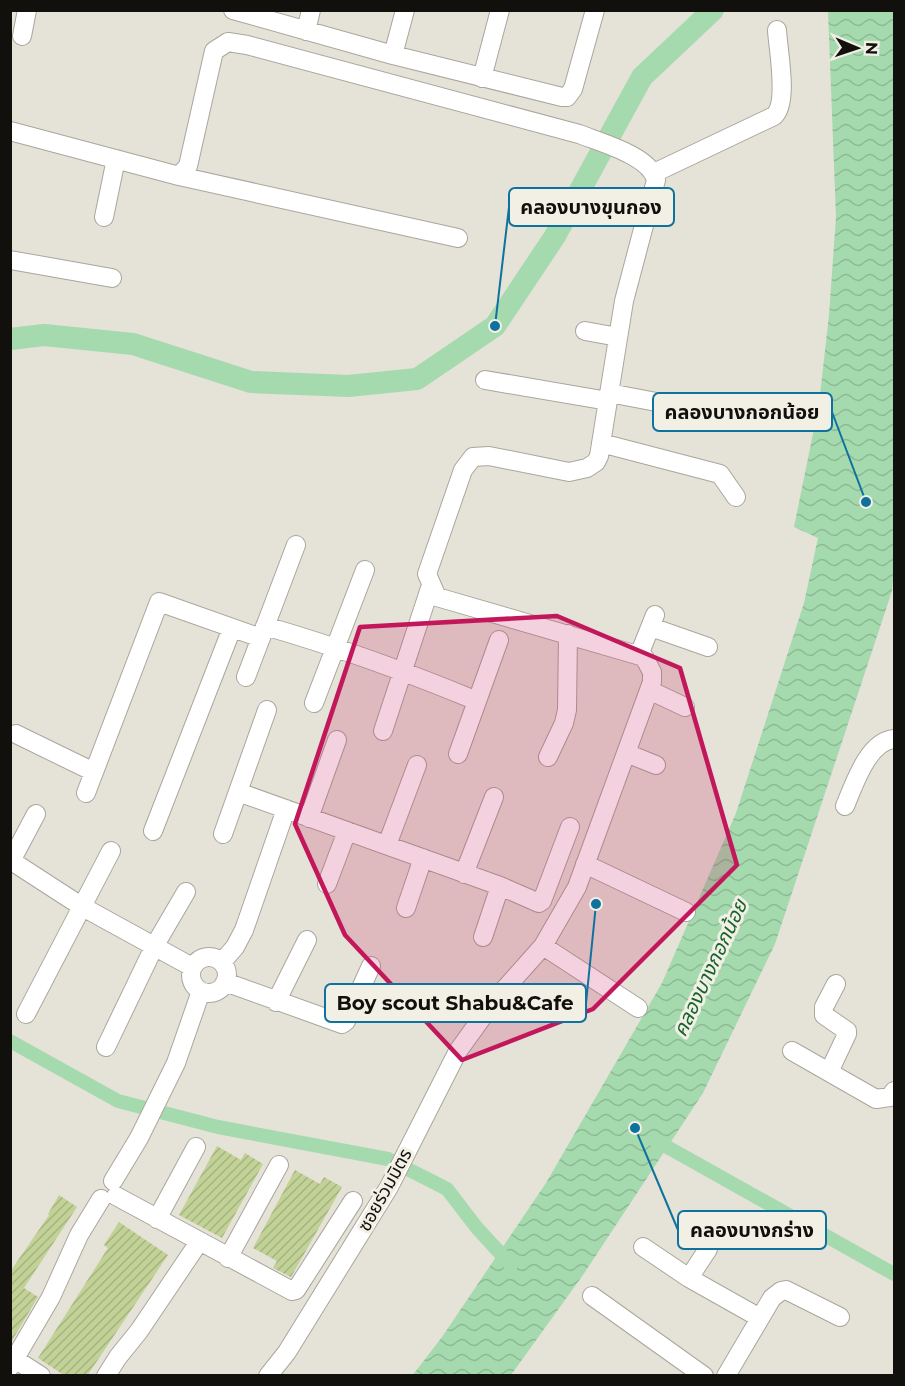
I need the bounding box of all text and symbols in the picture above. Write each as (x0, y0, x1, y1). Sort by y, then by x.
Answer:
north arrow (827, 18, 887, 78)
text: N (862, 42, 881, 55)
callout: คลองบางขุนกอง (509, 188, 674, 226)
text: คลองบางขุนกอง (520, 195, 662, 219)
callout: คลองบางกอกน้อย (653, 393, 832, 431)
text: คลองบางกอกน้อย (664, 400, 820, 424)
water label: คลองบางกอกน้อย (668, 894, 753, 1040)
callout: Boy scout Shabu&Cafe (325, 984, 586, 1022)
text: Boy scout Shabu&Cafe (336, 991, 574, 1015)
street label: ซอยร่วมมิตร (353, 1145, 417, 1235)
callout: คลองบางกร่าง (678, 1211, 826, 1249)
text: คลองบางกร่าง (690, 1218, 814, 1242)

